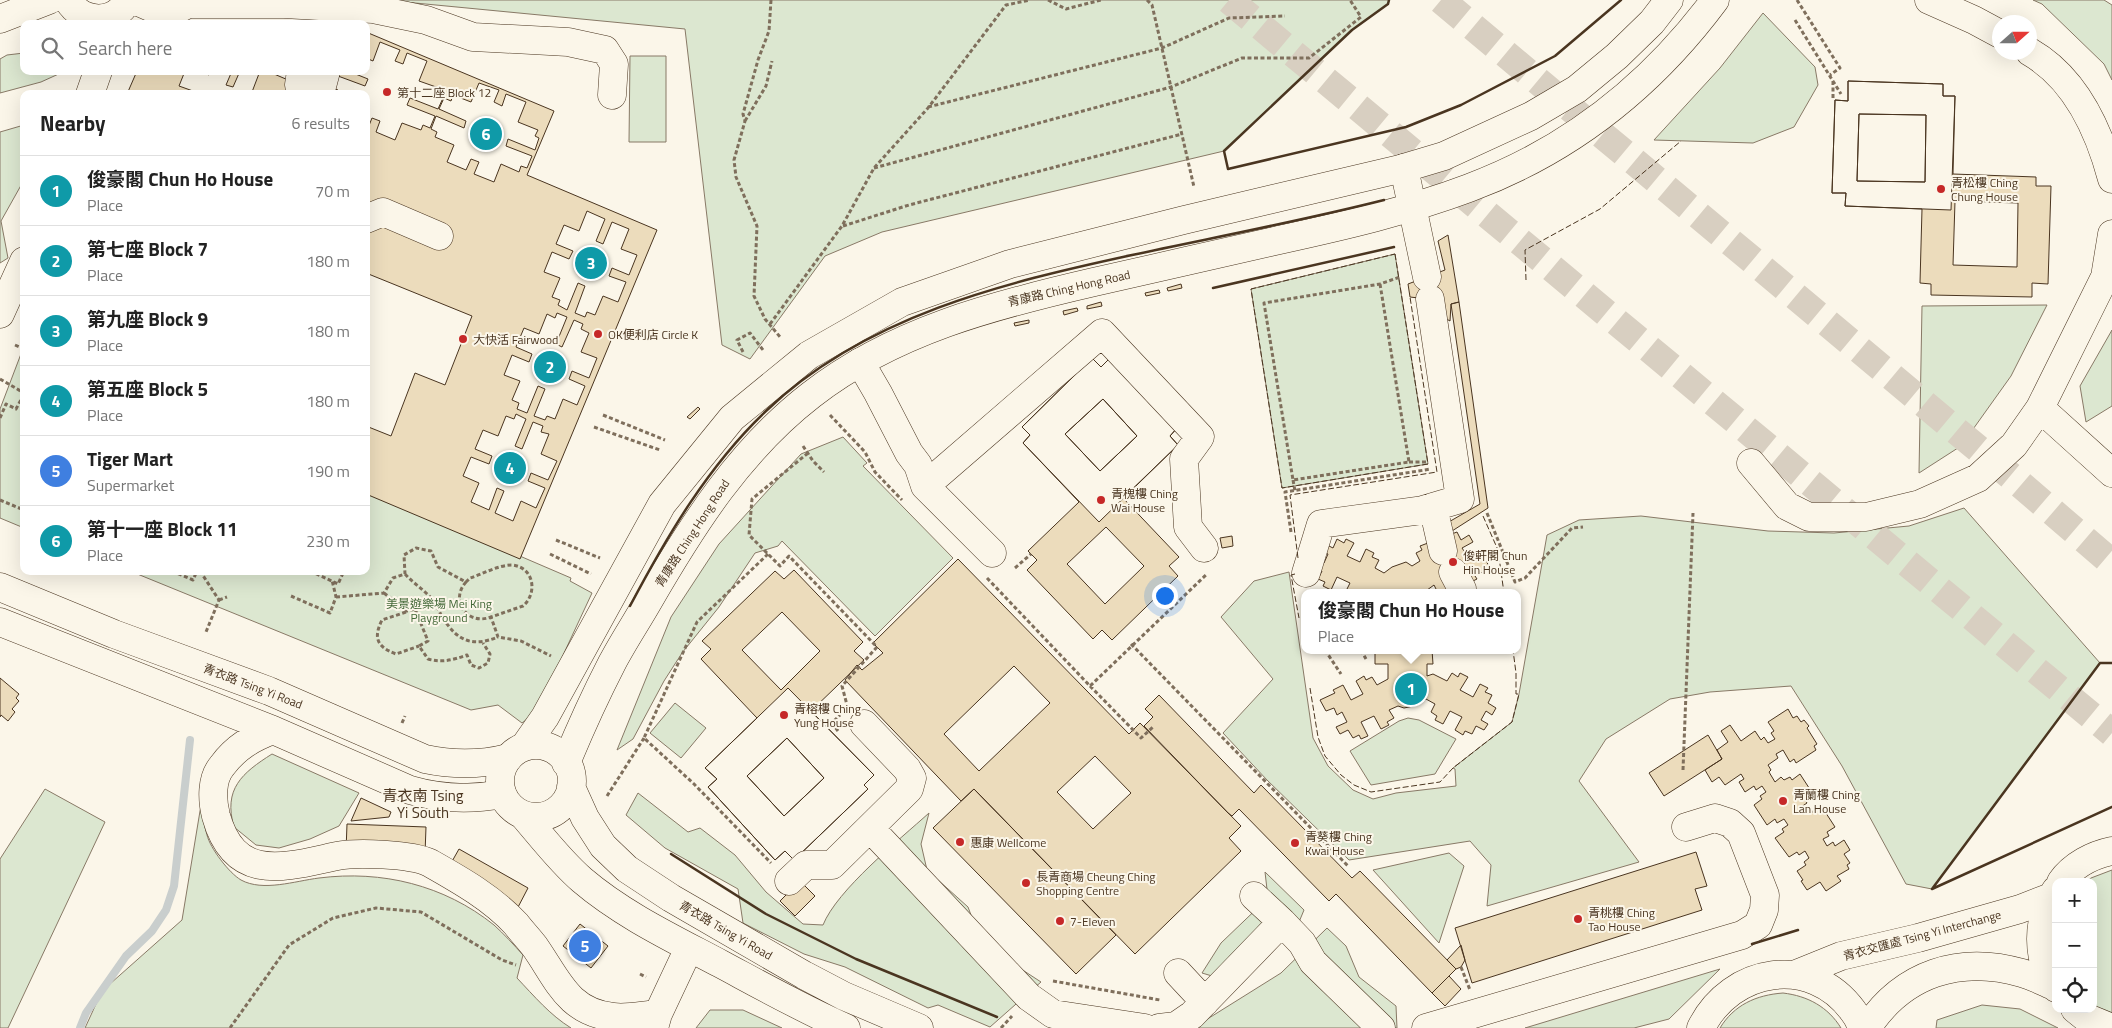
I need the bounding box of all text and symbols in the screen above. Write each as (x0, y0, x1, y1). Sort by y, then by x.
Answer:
north arrow (1992, 15, 2037, 60)
search box (20, 20, 370, 75)
text: Search here (78, 33, 172, 62)
icon: search (38, 34, 66, 62)
place label: 第十二座 Block 12 (397, 83, 491, 102)
marker: 第十二座 Block 12 (381, 86, 393, 98)
text: Nearby (40, 107, 105, 139)
text: 6 results (291, 111, 350, 135)
pin: 6 (470, 115, 502, 153)
text: 俊豪閣 Chun Ho House (87, 164, 273, 193)
place label: 青松樓 Ching Chung House (1951, 173, 2018, 206)
text: 1 (52, 179, 60, 203)
text: 70 m (315, 179, 350, 203)
marker: 青松樓 Ching Chung House (1935, 183, 1947, 195)
text: Place (87, 193, 123, 217)
text: 第七座 Block 7 (87, 234, 208, 263)
pin: 3 (575, 244, 607, 282)
text: 2 (52, 249, 60, 273)
text: 180 m (306, 249, 350, 273)
text: Place (87, 263, 123, 287)
street label: 青康路 Ching Hong Road (1006, 265, 1132, 311)
text: 第九座 Block 9 (87, 304, 208, 333)
text: 3 (52, 319, 60, 343)
text: 180 m (306, 319, 350, 343)
place label: OK便利店 Circle K (608, 325, 698, 344)
marker: OK便利店 Circle K (592, 328, 604, 340)
place label: 大快活 Fairwood (473, 330, 558, 349)
text: Place (87, 333, 123, 357)
marker: 大快活 Fairwood (457, 333, 469, 345)
pin: 2 (534, 348, 566, 386)
text: 第五座 Block 5 (87, 374, 208, 403)
text: 4 (52, 389, 60, 413)
text: 180 m (306, 389, 350, 413)
text: Place (87, 403, 123, 427)
text: Tiger Mart (87, 444, 173, 473)
pin: 4 (494, 449, 526, 487)
text: 5 (52, 459, 60, 483)
text: 190 m (306, 459, 350, 483)
text: Supermarket (87, 473, 174, 497)
street label: 青康路 Ching Hong Road (650, 475, 734, 591)
place label: 青槐樓 Ching Wai House (1111, 484, 1178, 517)
marker: 青槐樓 Ching Wai House (1095, 494, 1107, 506)
text: 第十一座 Block 11 (87, 514, 238, 543)
text: 6 (52, 529, 60, 553)
text: 230 m (306, 529, 350, 553)
text: Place (87, 543, 123, 567)
place label: 俊軒閣 Chun Hin House (1463, 546, 1527, 579)
marker: 俊軒閣 Chun Hin House (1447, 556, 1459, 568)
your location (1152, 583, 1178, 609)
popup (1301, 589, 1521, 654)
park label: 美景遊樂場 Mei King Playground (386, 594, 492, 627)
text: 俊豪閣 Chun Ho House (1318, 595, 1504, 624)
text: Place (1318, 624, 1354, 648)
street label: 青衣路 Tsing Yi Road (201, 658, 305, 714)
pin: 1 (1395, 670, 1427, 708)
place label: 青榕樓 Ching Yung House (794, 699, 861, 732)
marker: 青榕樓 Ching Yung House (778, 709, 790, 721)
district label: 青衣南 Tsing Yi South (383, 784, 464, 824)
place label: 青蘭樓 Ching Lan House (1793, 785, 1860, 818)
marker: 青蘭樓 Ching Lan House (1777, 795, 1789, 807)
place label: 青葵樓 Ching Kwai House (1305, 827, 1372, 860)
place label: 惠康 Wellcome (970, 833, 1046, 852)
marker: 惠康 Wellcome (954, 836, 966, 848)
marker: 青葵樓 Ching Kwai House (1289, 837, 1301, 849)
place label: 長青商場 Cheung Ching Shopping Centre (1036, 867, 1156, 900)
marker: 長青商場 Cheung Ching Shopping Centre (1020, 877, 1032, 889)
map controls (2052, 878, 2097, 1013)
button: + (2052, 878, 2097, 923)
street label: 青衣路 Tsing Yi Road (676, 896, 776, 964)
place label: 青桃樓 Ching Tao House (1588, 903, 1655, 936)
street label: 青衣交匯處 Tsing Yi Interchange (1841, 905, 2003, 965)
place label: 7-Eleven (1070, 912, 1116, 931)
marker: 青桃樓 Ching Tao House (1572, 913, 1584, 925)
marker: 7-Eleven (1054, 915, 1066, 927)
button: − (2052, 923, 2097, 968)
pin: 5 (569, 927, 601, 965)
button: locate (2052, 968, 2097, 1013)

